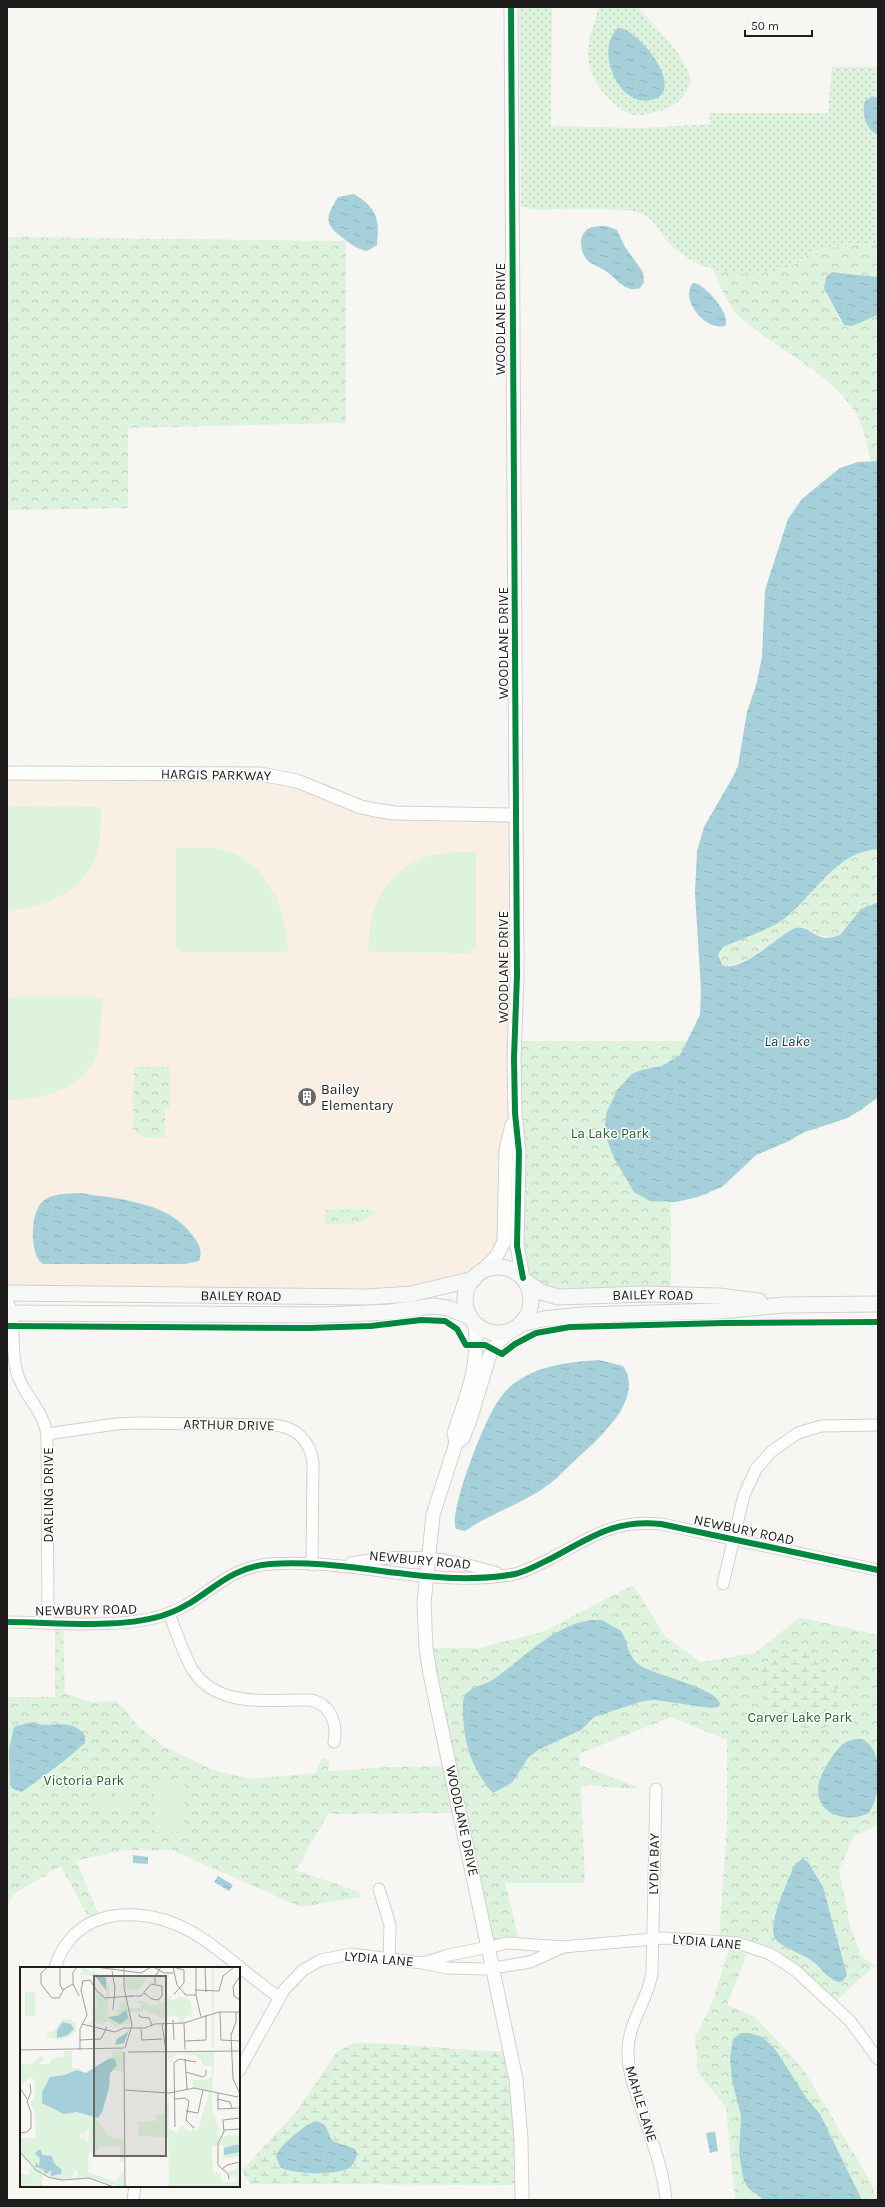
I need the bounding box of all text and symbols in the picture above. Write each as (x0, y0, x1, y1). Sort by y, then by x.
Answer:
scale bar (745, 12, 812, 38)
text: 50 m (751, 19, 779, 33)
street label: WOODLANE DRIVE (492, 263, 509, 375)
street label: WOODLANE DRIVE (495, 587, 512, 699)
street label: HARGIS PARKWAY (161, 766, 272, 784)
street label: WOODLANE DRIVE (495, 911, 512, 1023)
water label: La Lake (764, 1032, 810, 1050)
place label: Bailey Elementary (321, 1081, 394, 1114)
building icon: Bailey Elementary (296, 1086, 318, 1108)
park label: La Lake Park (571, 1125, 649, 1142)
street label: BAILEY ROAD (612, 1285, 694, 1304)
street label: BAILEY ROAD (200, 1287, 282, 1305)
street label: ARTHUR DRIVE (183, 1416, 275, 1434)
street label: DARLING DRIVE (40, 1447, 57, 1543)
street label: NEWBURY ROAD (692, 1511, 796, 1549)
street label: NEWBURY ROAD (368, 1547, 472, 1573)
street label: NEWBURY ROAD (35, 1601, 137, 1619)
park label: Carver Lake Park (747, 1709, 853, 1726)
street label: WOODLANE DRIVE (442, 1764, 482, 1878)
park label: Victoria Park (44, 1772, 125, 1789)
street label: LYDIA BAY (645, 1833, 663, 1895)
street label: LYDIA LANE (671, 1930, 743, 1954)
street label: LYDIA LANE (343, 1947, 415, 1971)
inset map (20, 1967, 240, 2187)
street label: MAHLE LANE (621, 2064, 661, 2144)

